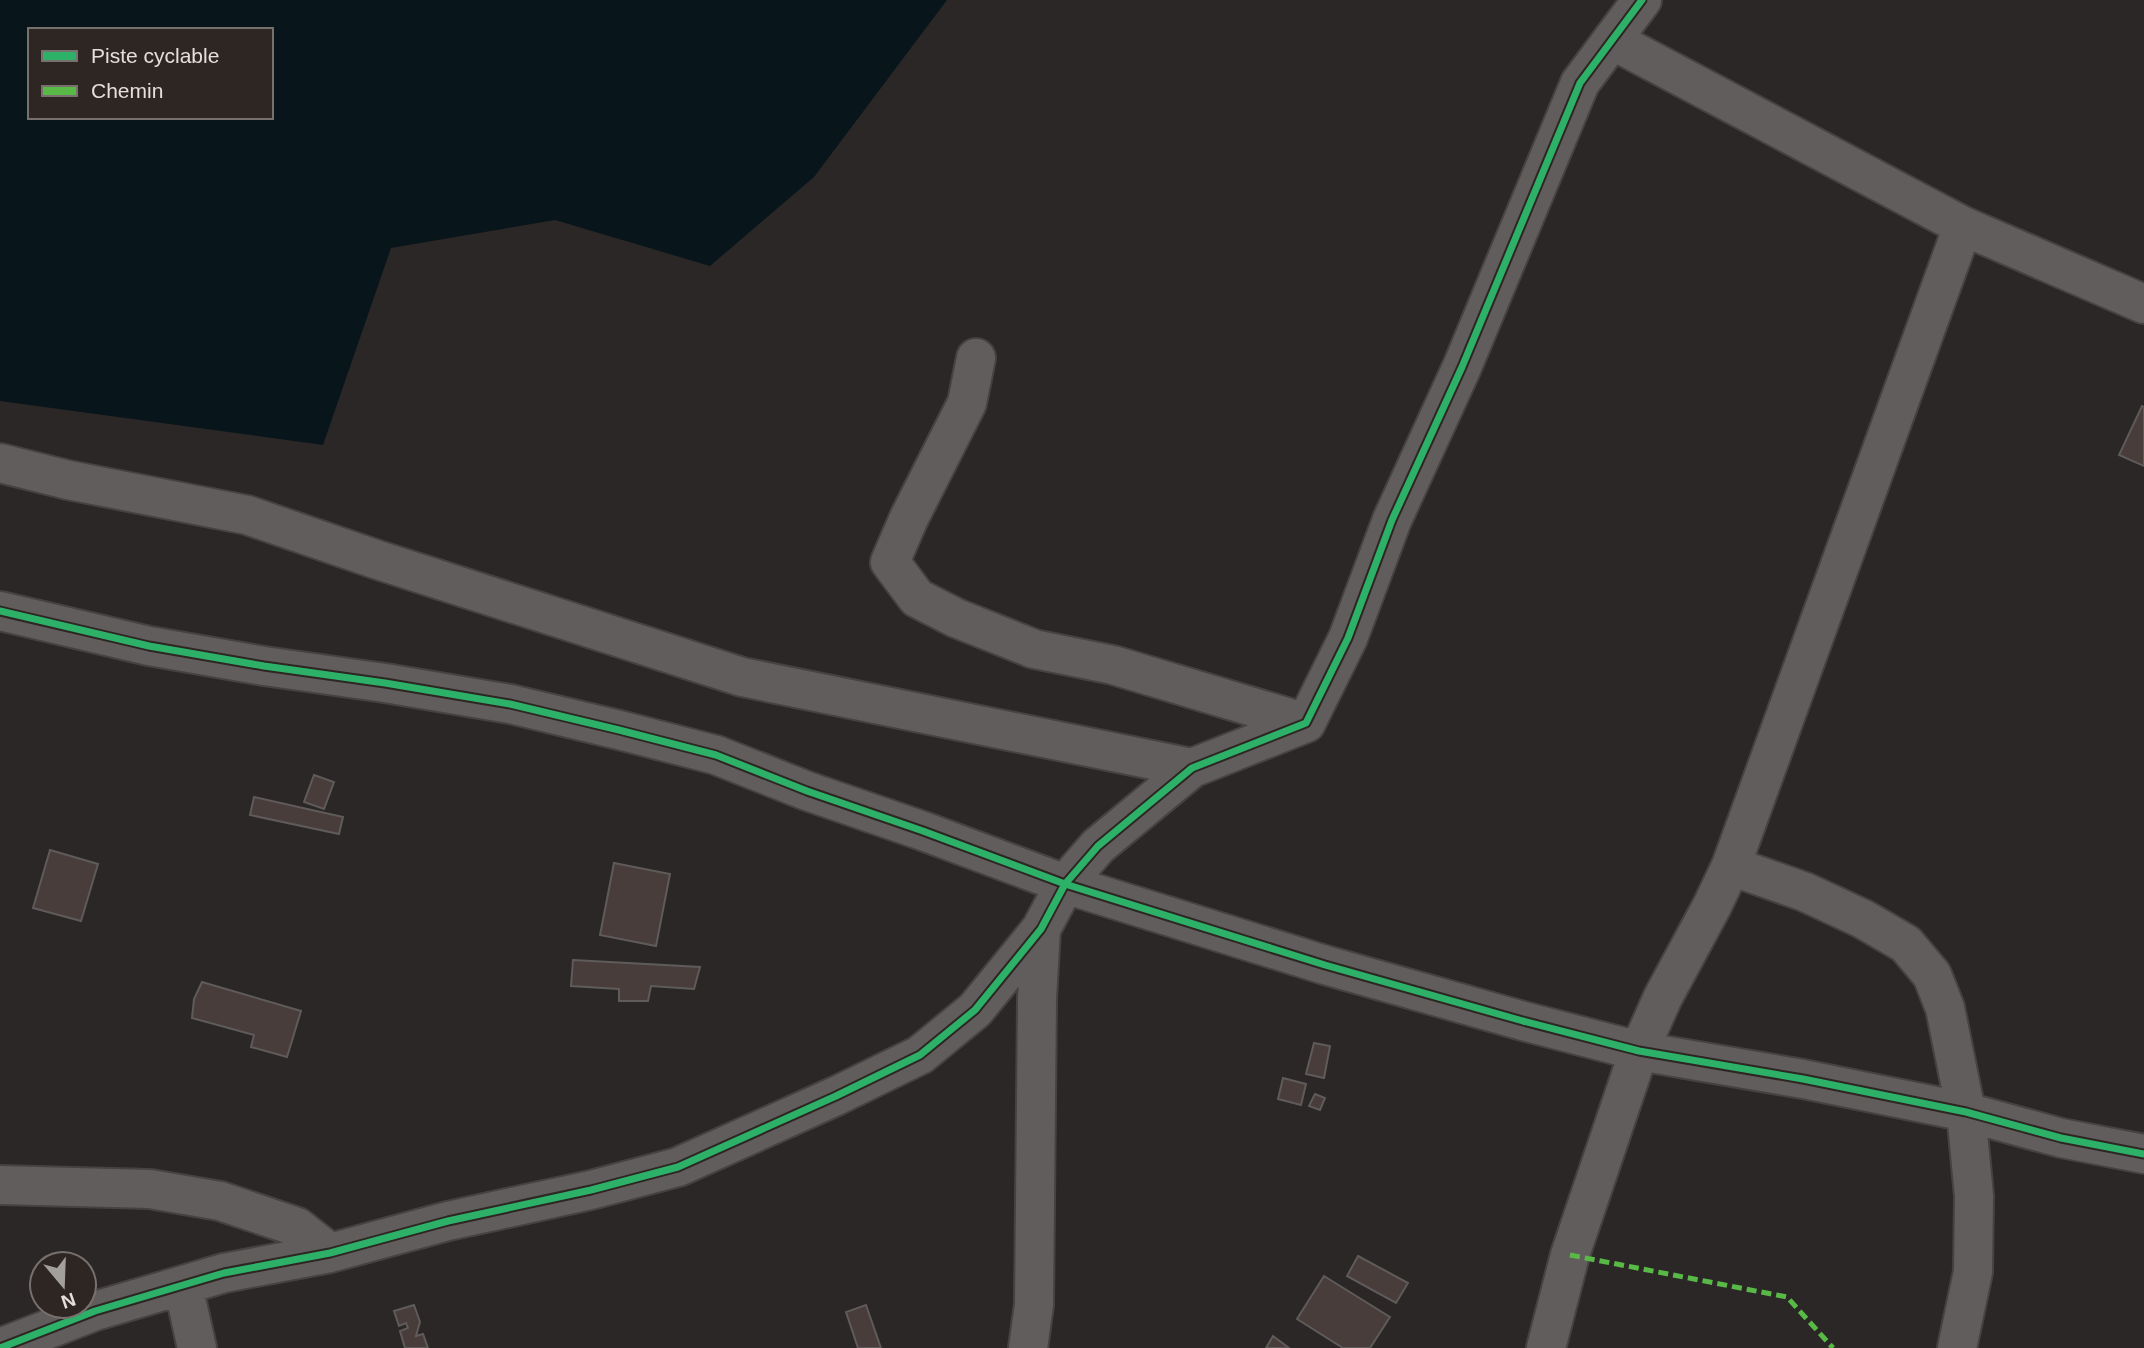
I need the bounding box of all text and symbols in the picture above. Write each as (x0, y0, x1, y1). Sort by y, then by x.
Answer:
legend (28, 28, 273, 119)
text: Piste cyclable (91, 44, 219, 67)
text: Chemin (91, 79, 163, 102)
north arrow (28, 1250, 98, 1320)
text: N (58, 1288, 78, 1313)

